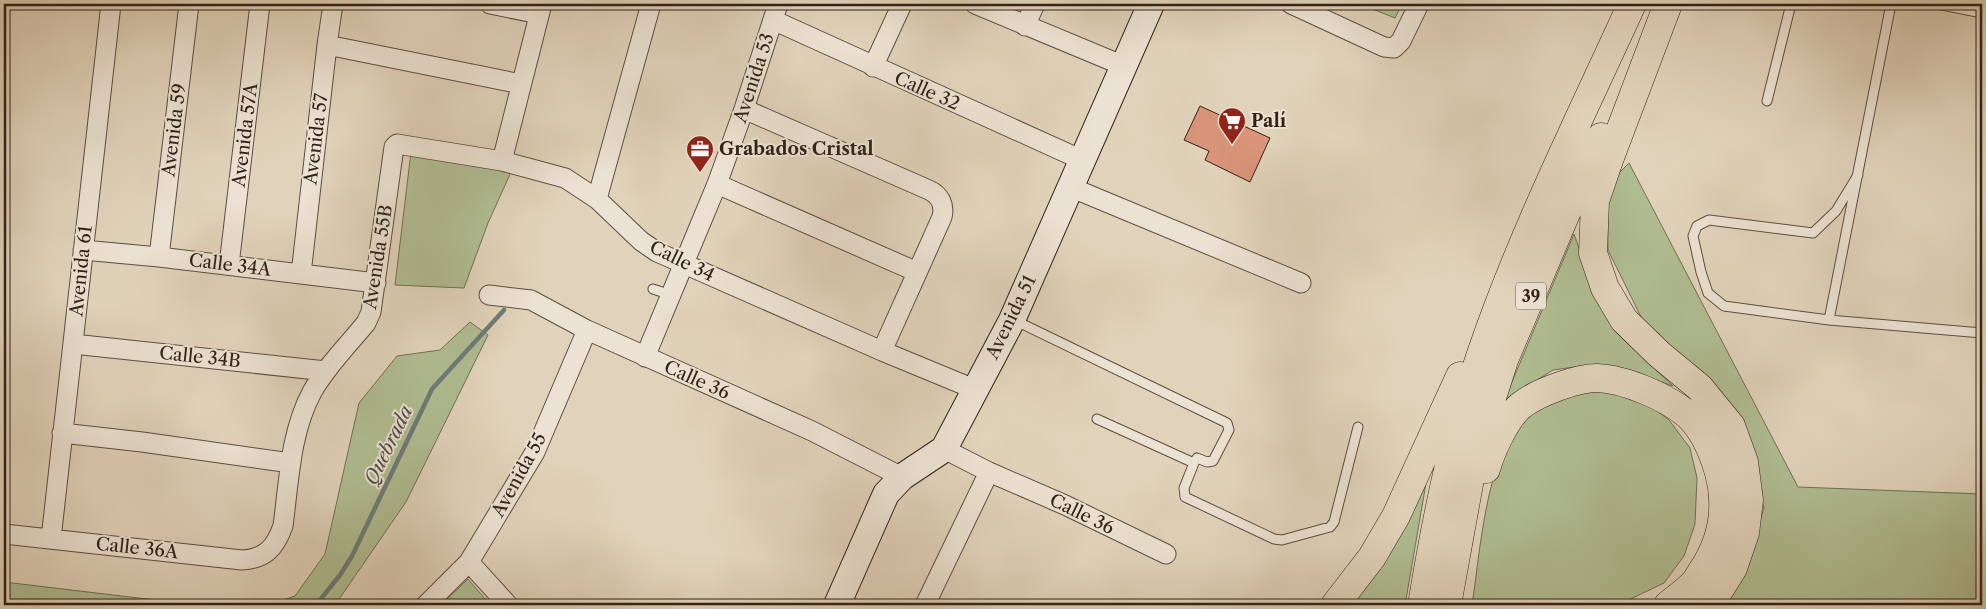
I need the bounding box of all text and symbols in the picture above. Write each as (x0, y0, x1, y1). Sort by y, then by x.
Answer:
street label: Avenida 53 (729, 30, 779, 127)
street label: Calle 32 (891, 67, 963, 115)
street label: Avenida 57A (228, 81, 262, 189)
street label: Avenida 59 (157, 82, 191, 179)
street label: Avenida 57 (299, 92, 333, 187)
supermarket icon: Palí (1217, 106, 1247, 145)
place label: Palí (1251, 110, 1287, 132)
office icon: Grabados Cristal (685, 134, 715, 173)
place label: Grabados Cristal (719, 138, 874, 160)
street label: Avenida 55B (359, 203, 397, 312)
street label: Avenida 61 (65, 224, 97, 319)
street label: Calle 34 (646, 236, 718, 286)
street label: Calle 34A (188, 249, 273, 281)
street label: Avenida 51 (981, 271, 1041, 363)
road number: 39 (1516, 282, 1546, 310)
street label: Calle 34B (158, 342, 242, 372)
street label: Calle 36 (661, 356, 733, 404)
water label: Quebrada (359, 401, 418, 489)
street label: Avenida 55 (486, 429, 551, 522)
street label: Calle 36 (1046, 489, 1118, 539)
street label: Calle 36A (95, 533, 180, 563)

